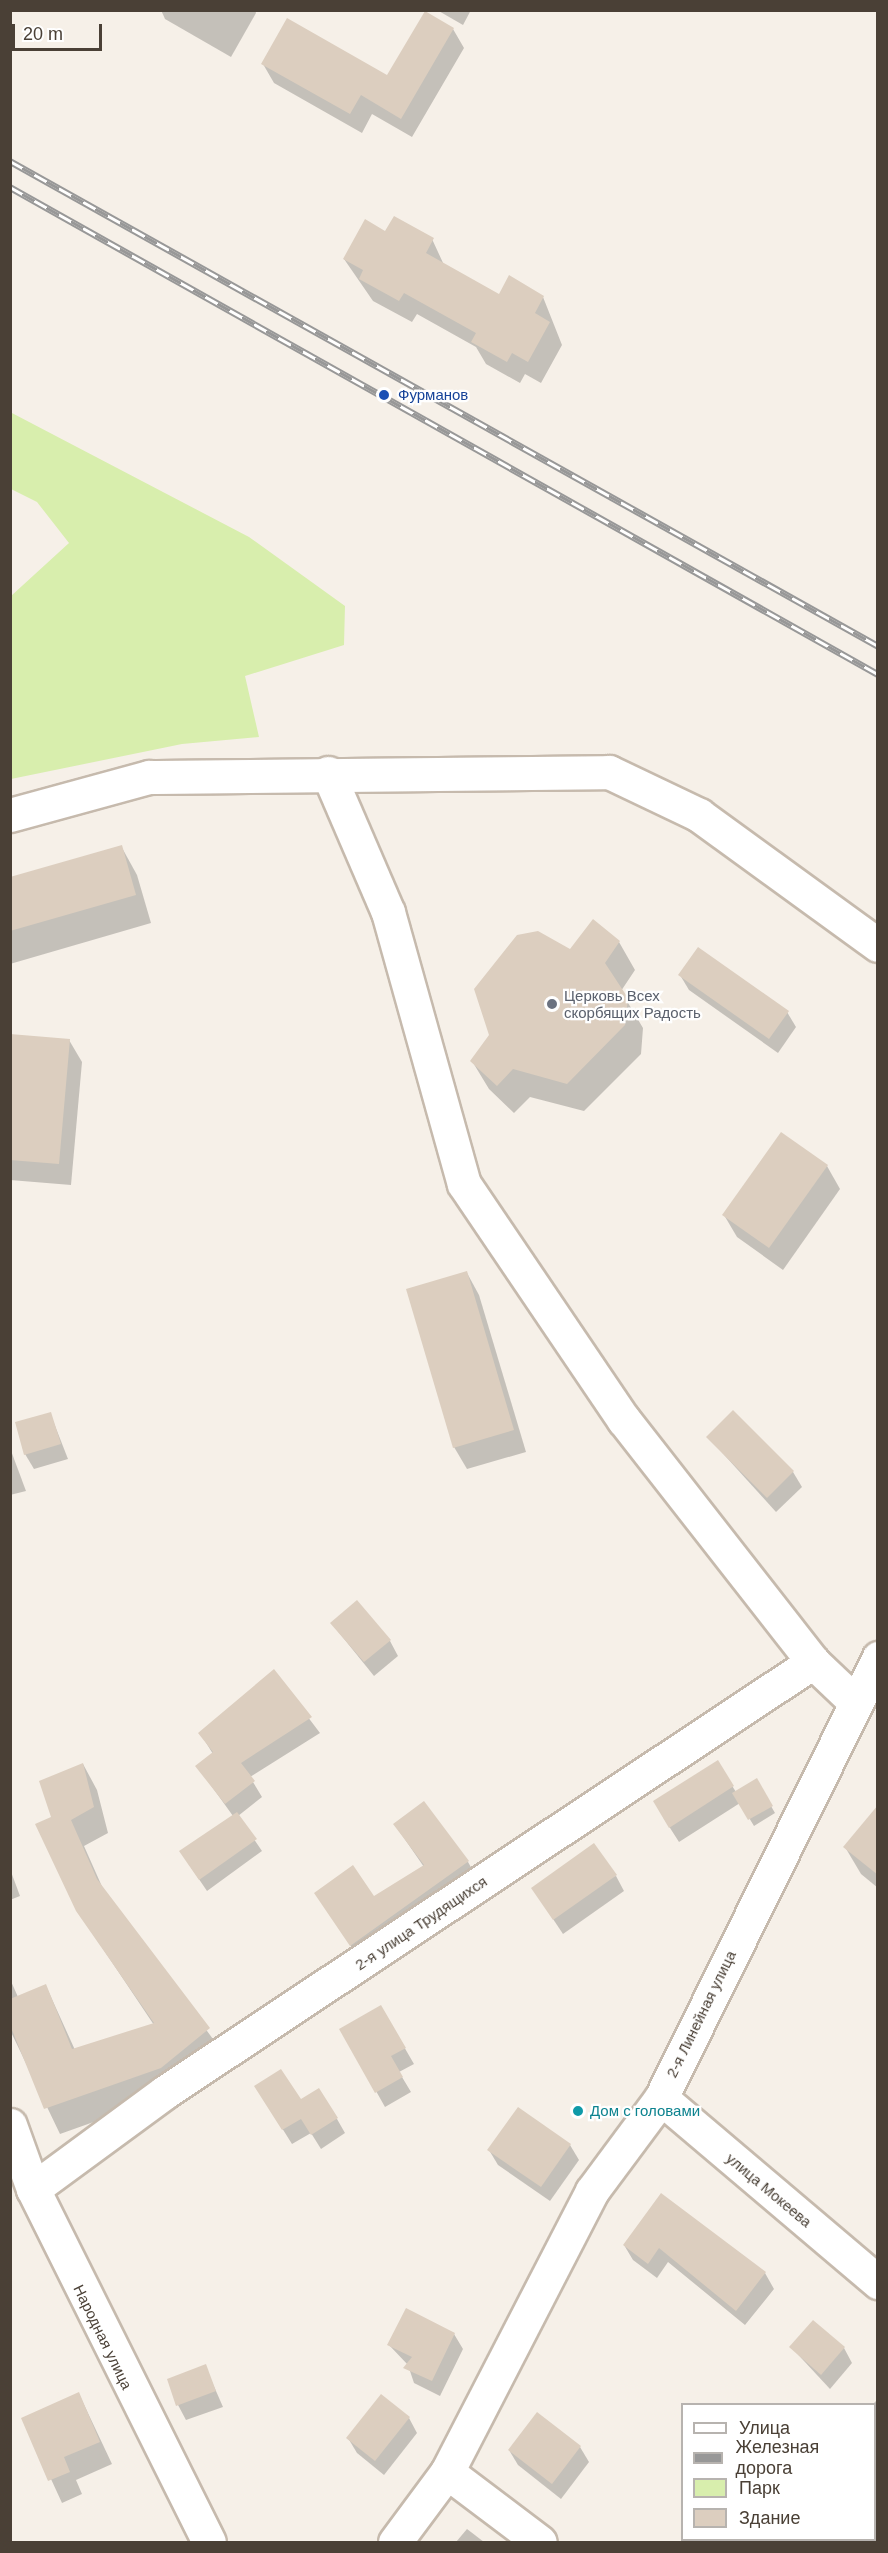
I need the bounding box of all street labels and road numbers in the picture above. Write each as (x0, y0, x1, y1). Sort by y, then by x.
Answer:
street label: 2-я улица Трудящихся (352, 1872, 490, 1974)
street label: 2-я Линейная улица (662, 1948, 740, 2080)
street label: улица Мокеева (723, 2149, 815, 2231)
street label: Народная улица (70, 2282, 136, 2392)

